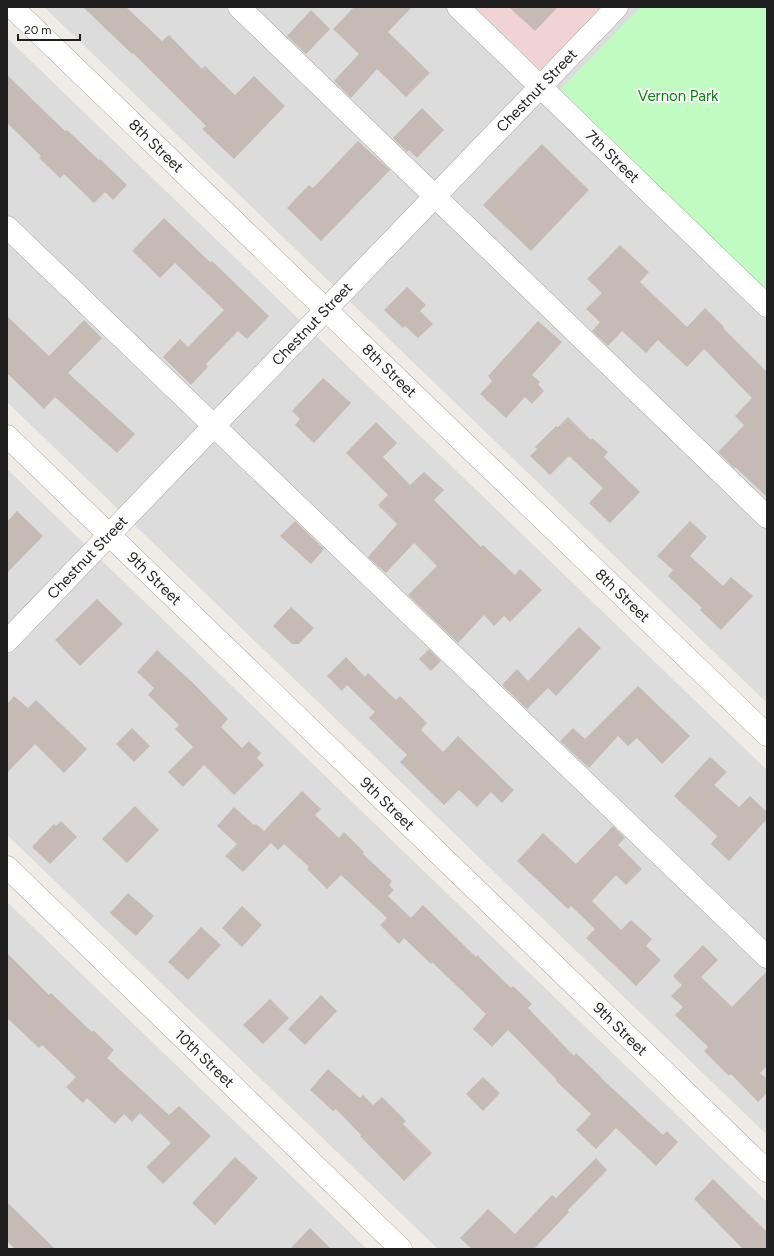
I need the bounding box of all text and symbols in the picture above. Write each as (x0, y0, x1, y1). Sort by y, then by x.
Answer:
scale bar (18, 16, 80, 42)
text: 20 m (24, 23, 52, 37)
street label: Chestnut Street (493, 45, 581, 136)
park label: Vernon Park (638, 87, 719, 105)
street label: 8th Street (125, 115, 187, 176)
street label: 7th Street (582, 126, 643, 187)
street label: Chestnut Street (268, 278, 356, 369)
street label: 8th Street (358, 340, 421, 401)
street label: Chestnut Street (43, 512, 132, 603)
street label: 9th Street (124, 548, 185, 609)
street label: 8th Street (591, 565, 654, 626)
street label: 9th Street (356, 774, 418, 834)
street label: 9th Street (589, 999, 651, 1059)
street label: 10th Street (171, 1026, 238, 1091)

